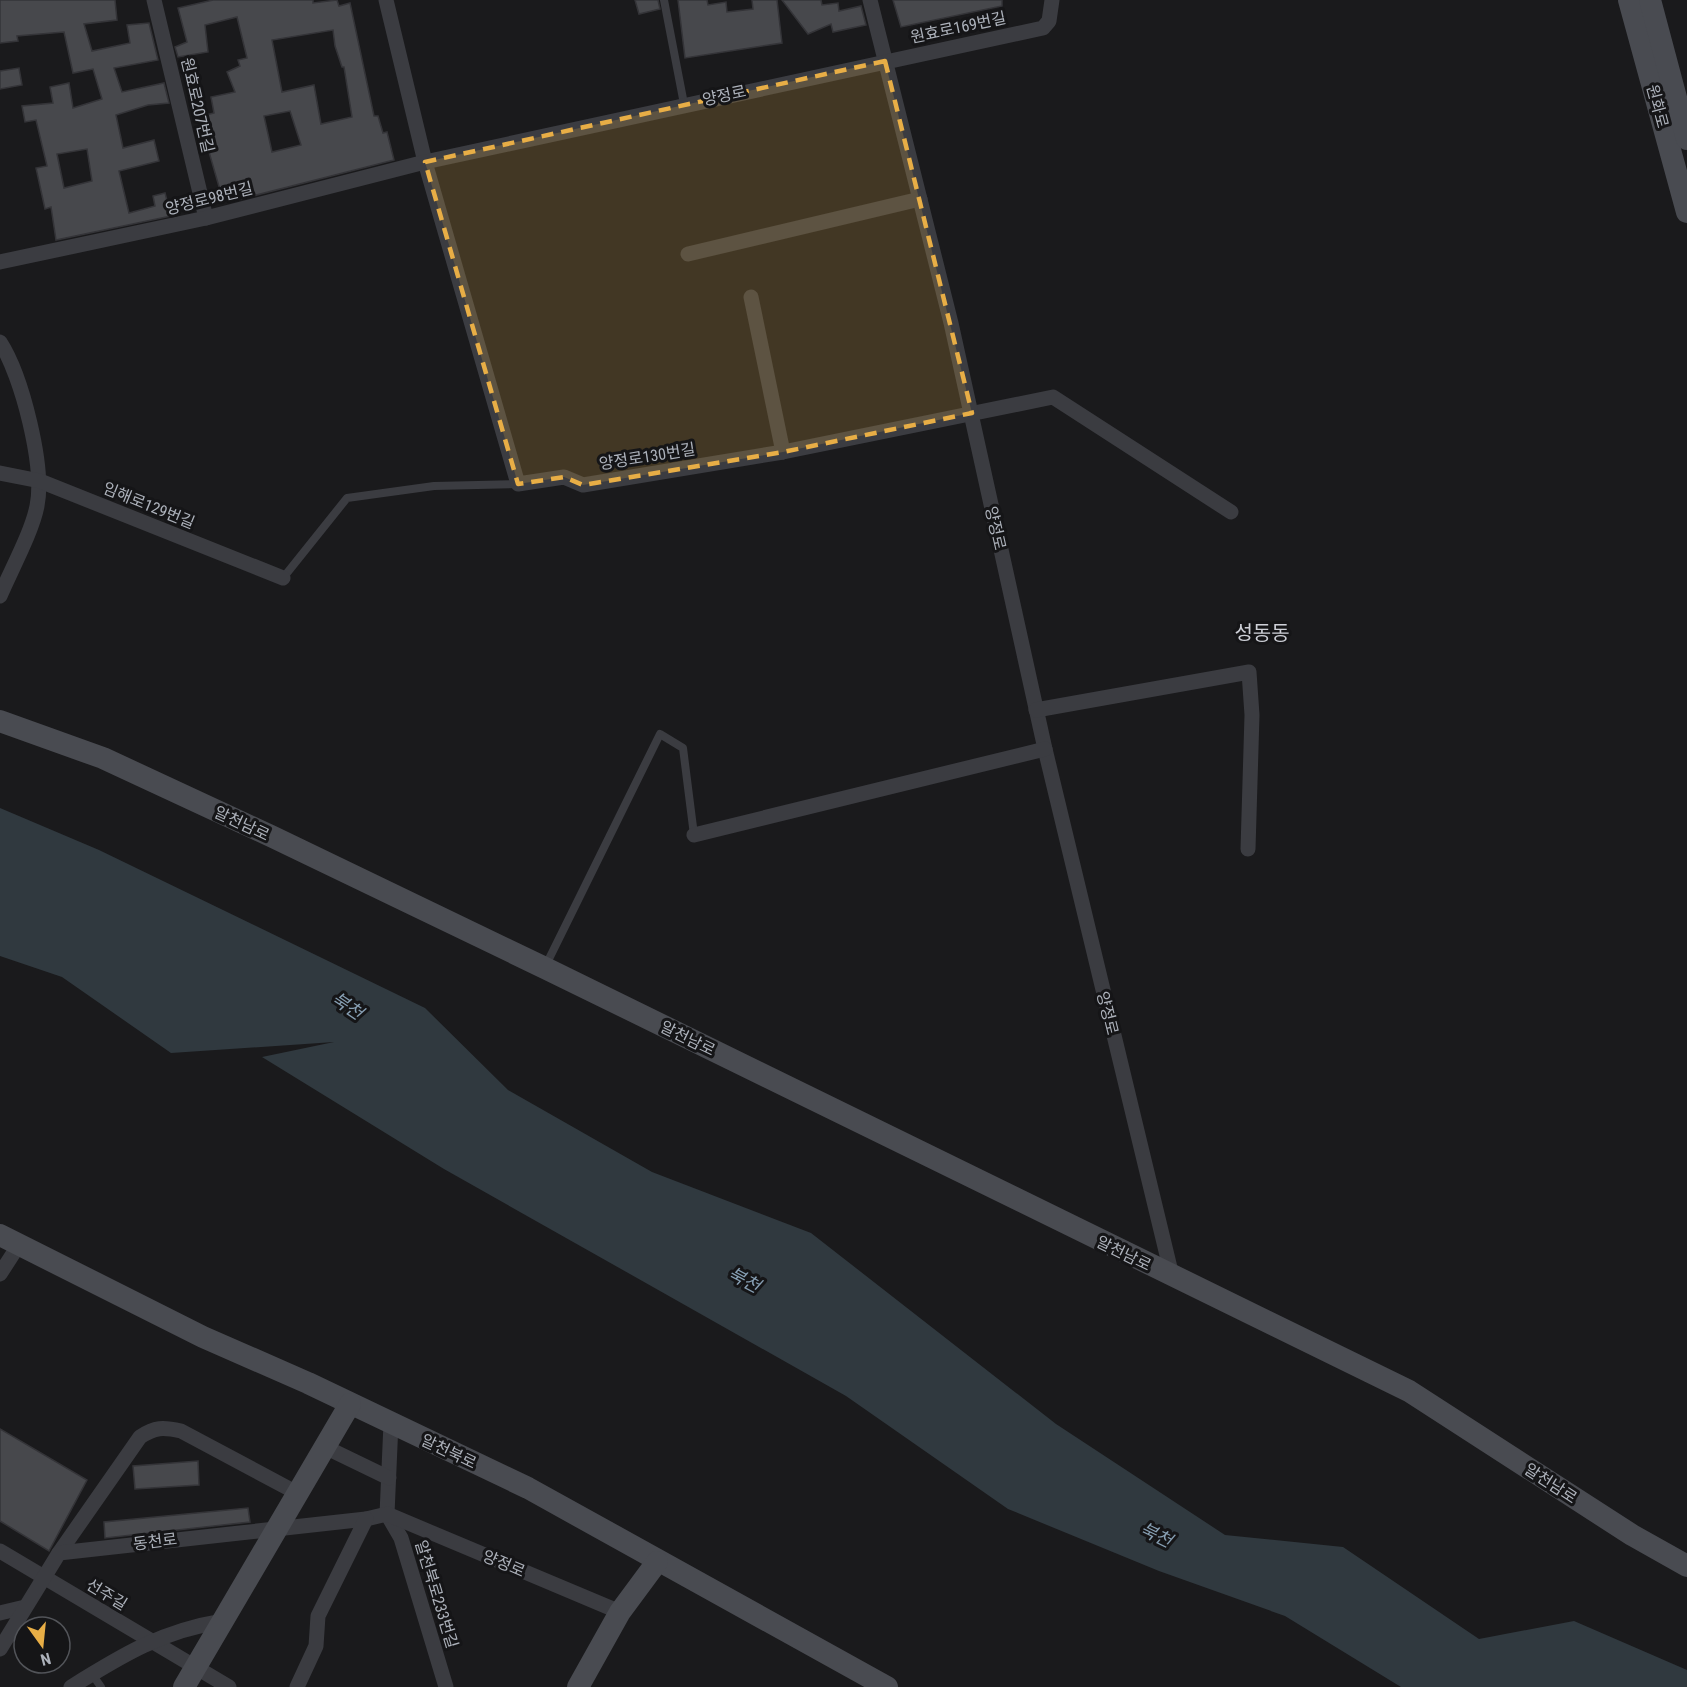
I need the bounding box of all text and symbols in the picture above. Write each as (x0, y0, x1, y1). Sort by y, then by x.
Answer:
street label: 원효로169번길 (909, 8, 1008, 47)
street label: 원효로207번길 (177, 56, 218, 155)
street label: 양정로 (701, 82, 748, 109)
street label: 원화로 (1643, 82, 1672, 130)
street label: 양정로98번길 (163, 178, 255, 219)
street label: 양정로130번길 (598, 440, 697, 473)
street label: 임해로129번길 (100, 478, 197, 532)
street label: 양정로 (981, 504, 1010, 552)
district label: 성동동 (1234, 621, 1290, 645)
street label: 알천남로 (211, 802, 273, 845)
water label: 북천 (328, 988, 369, 1025)
street label: 양정로 (1093, 989, 1122, 1037)
street label: 알천남로 (657, 1017, 719, 1060)
street label: 알천남로 (1093, 1232, 1155, 1275)
water label: 북천 (725, 1263, 766, 1298)
street label: 알천북로 (418, 1430, 480, 1473)
street label: 알천남로 (1521, 1459, 1581, 1508)
water label: 북천 (1137, 1518, 1178, 1552)
street label: 동천로 (132, 1529, 178, 1554)
street label: 알천북로233번길 (411, 1538, 462, 1650)
street label: 양정로 (480, 1546, 528, 1581)
street label: 선주길 (83, 1575, 131, 1614)
north arrow (12, 1615, 72, 1675)
text: N (39, 1649, 53, 1669)

